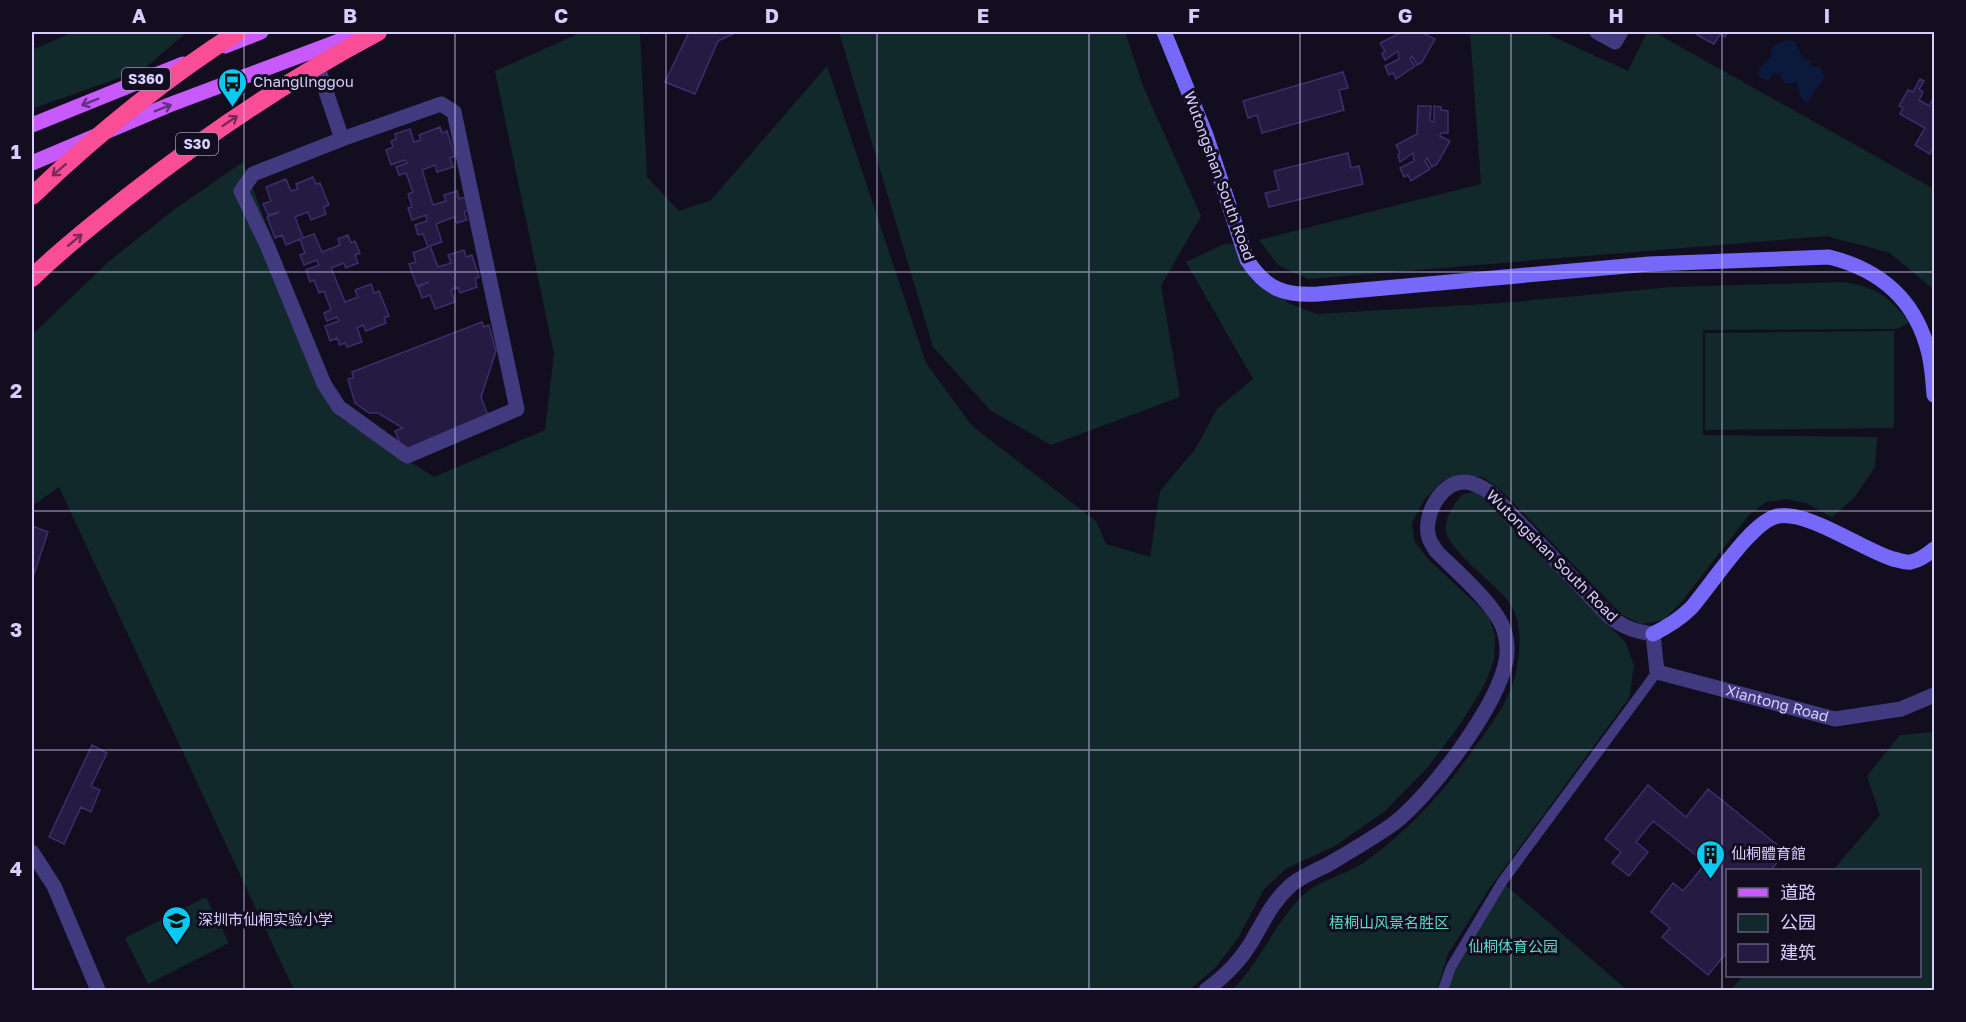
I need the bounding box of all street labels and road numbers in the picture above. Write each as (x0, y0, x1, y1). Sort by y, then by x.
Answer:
road number: S360 (122, 68, 170, 90)
street label: Wutongshan South Road (1181, 89, 1259, 263)
road number: S30 (176, 133, 218, 155)
street label: Wutongshan South Road (1483, 486, 1622, 625)
street label: Xiantong Road (1724, 681, 1831, 725)

